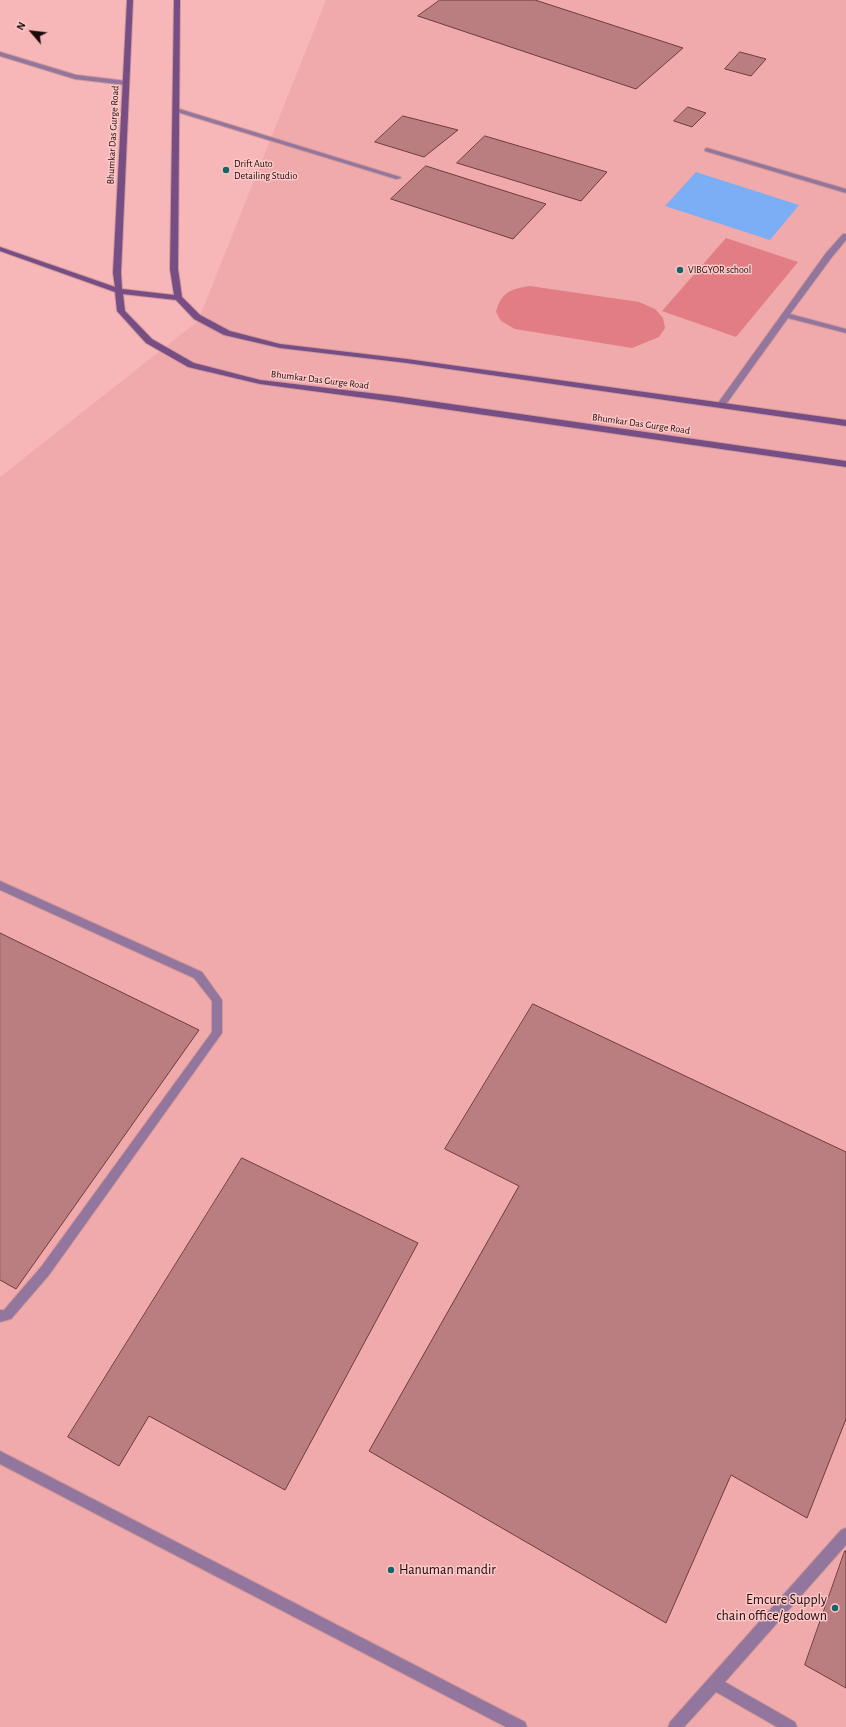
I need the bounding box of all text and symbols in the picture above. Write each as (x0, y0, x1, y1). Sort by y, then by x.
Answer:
north arrow (12, 12, 52, 52)
text: N (14, 20, 28, 32)
street label: Bhumkar Das Gurge Road (104, 85, 122, 185)
place label: Drift Auto Detailing Studio (234, 158, 297, 182)
marker: Drift Auto Detailing Studio (221, 165, 231, 175)
place label: VIBGYOR school (688, 264, 751, 276)
marker: VIBGYOR school (675, 265, 685, 275)
street label: Bhumkar Das Gurge Road (270, 368, 370, 392)
street label: Bhumkar Das Gurge Road (591, 411, 691, 437)
place label: Hanuman mandir (399, 1562, 496, 1578)
marker: Hanuman mandir (386, 1565, 396, 1575)
place label: Emcure Supply chain office/godown (716, 1592, 827, 1624)
marker: Emcure Supply chain office/godown (830, 1603, 840, 1613)

